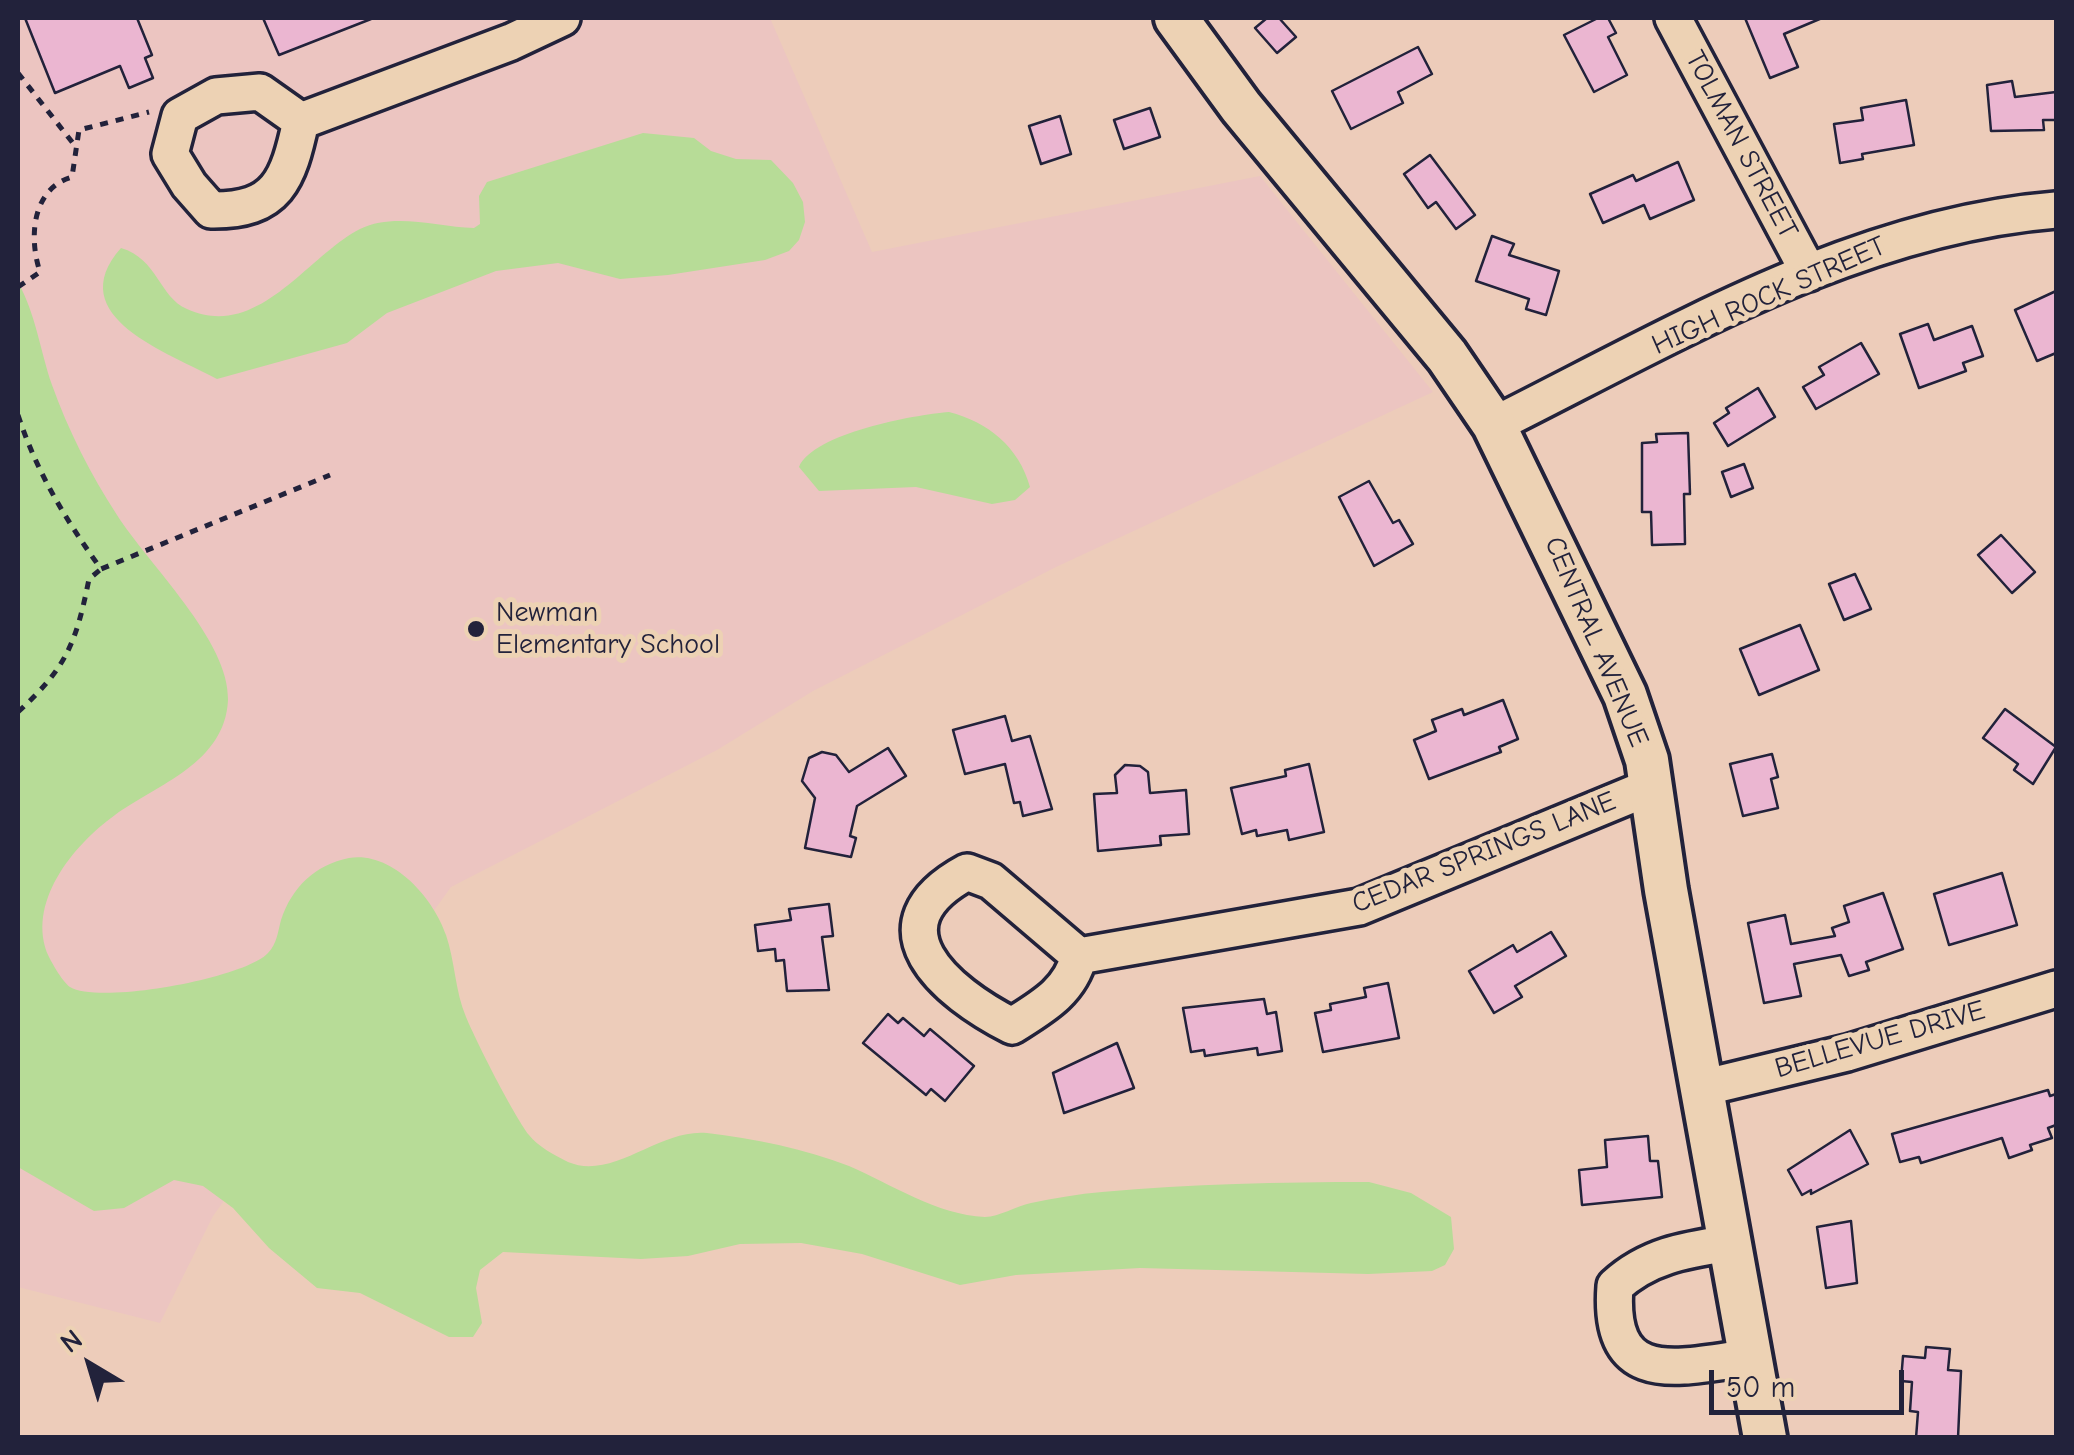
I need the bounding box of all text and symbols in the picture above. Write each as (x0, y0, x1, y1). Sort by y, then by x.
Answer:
street label: TOLMAN STREET (1677, 45, 1805, 245)
street label: HIGH ROCK STREET (1647, 229, 1891, 363)
street label: CENTRAL AVENUE (1537, 532, 1655, 752)
place label: Newman Elementary School (496, 596, 720, 662)
marker: Newman Elementary School (465, 618, 487, 640)
street label: CEDAR SPRINGS LANE (1347, 785, 1621, 921)
street label: BELLEVUE DRIVE (1771, 994, 1989, 1086)
north arrow (40, 1315, 140, 1415)
text: N (54, 1323, 89, 1360)
scale bar (1714, 1350, 1909, 1412)
text: 50 m (1726, 1370, 1795, 1405)

